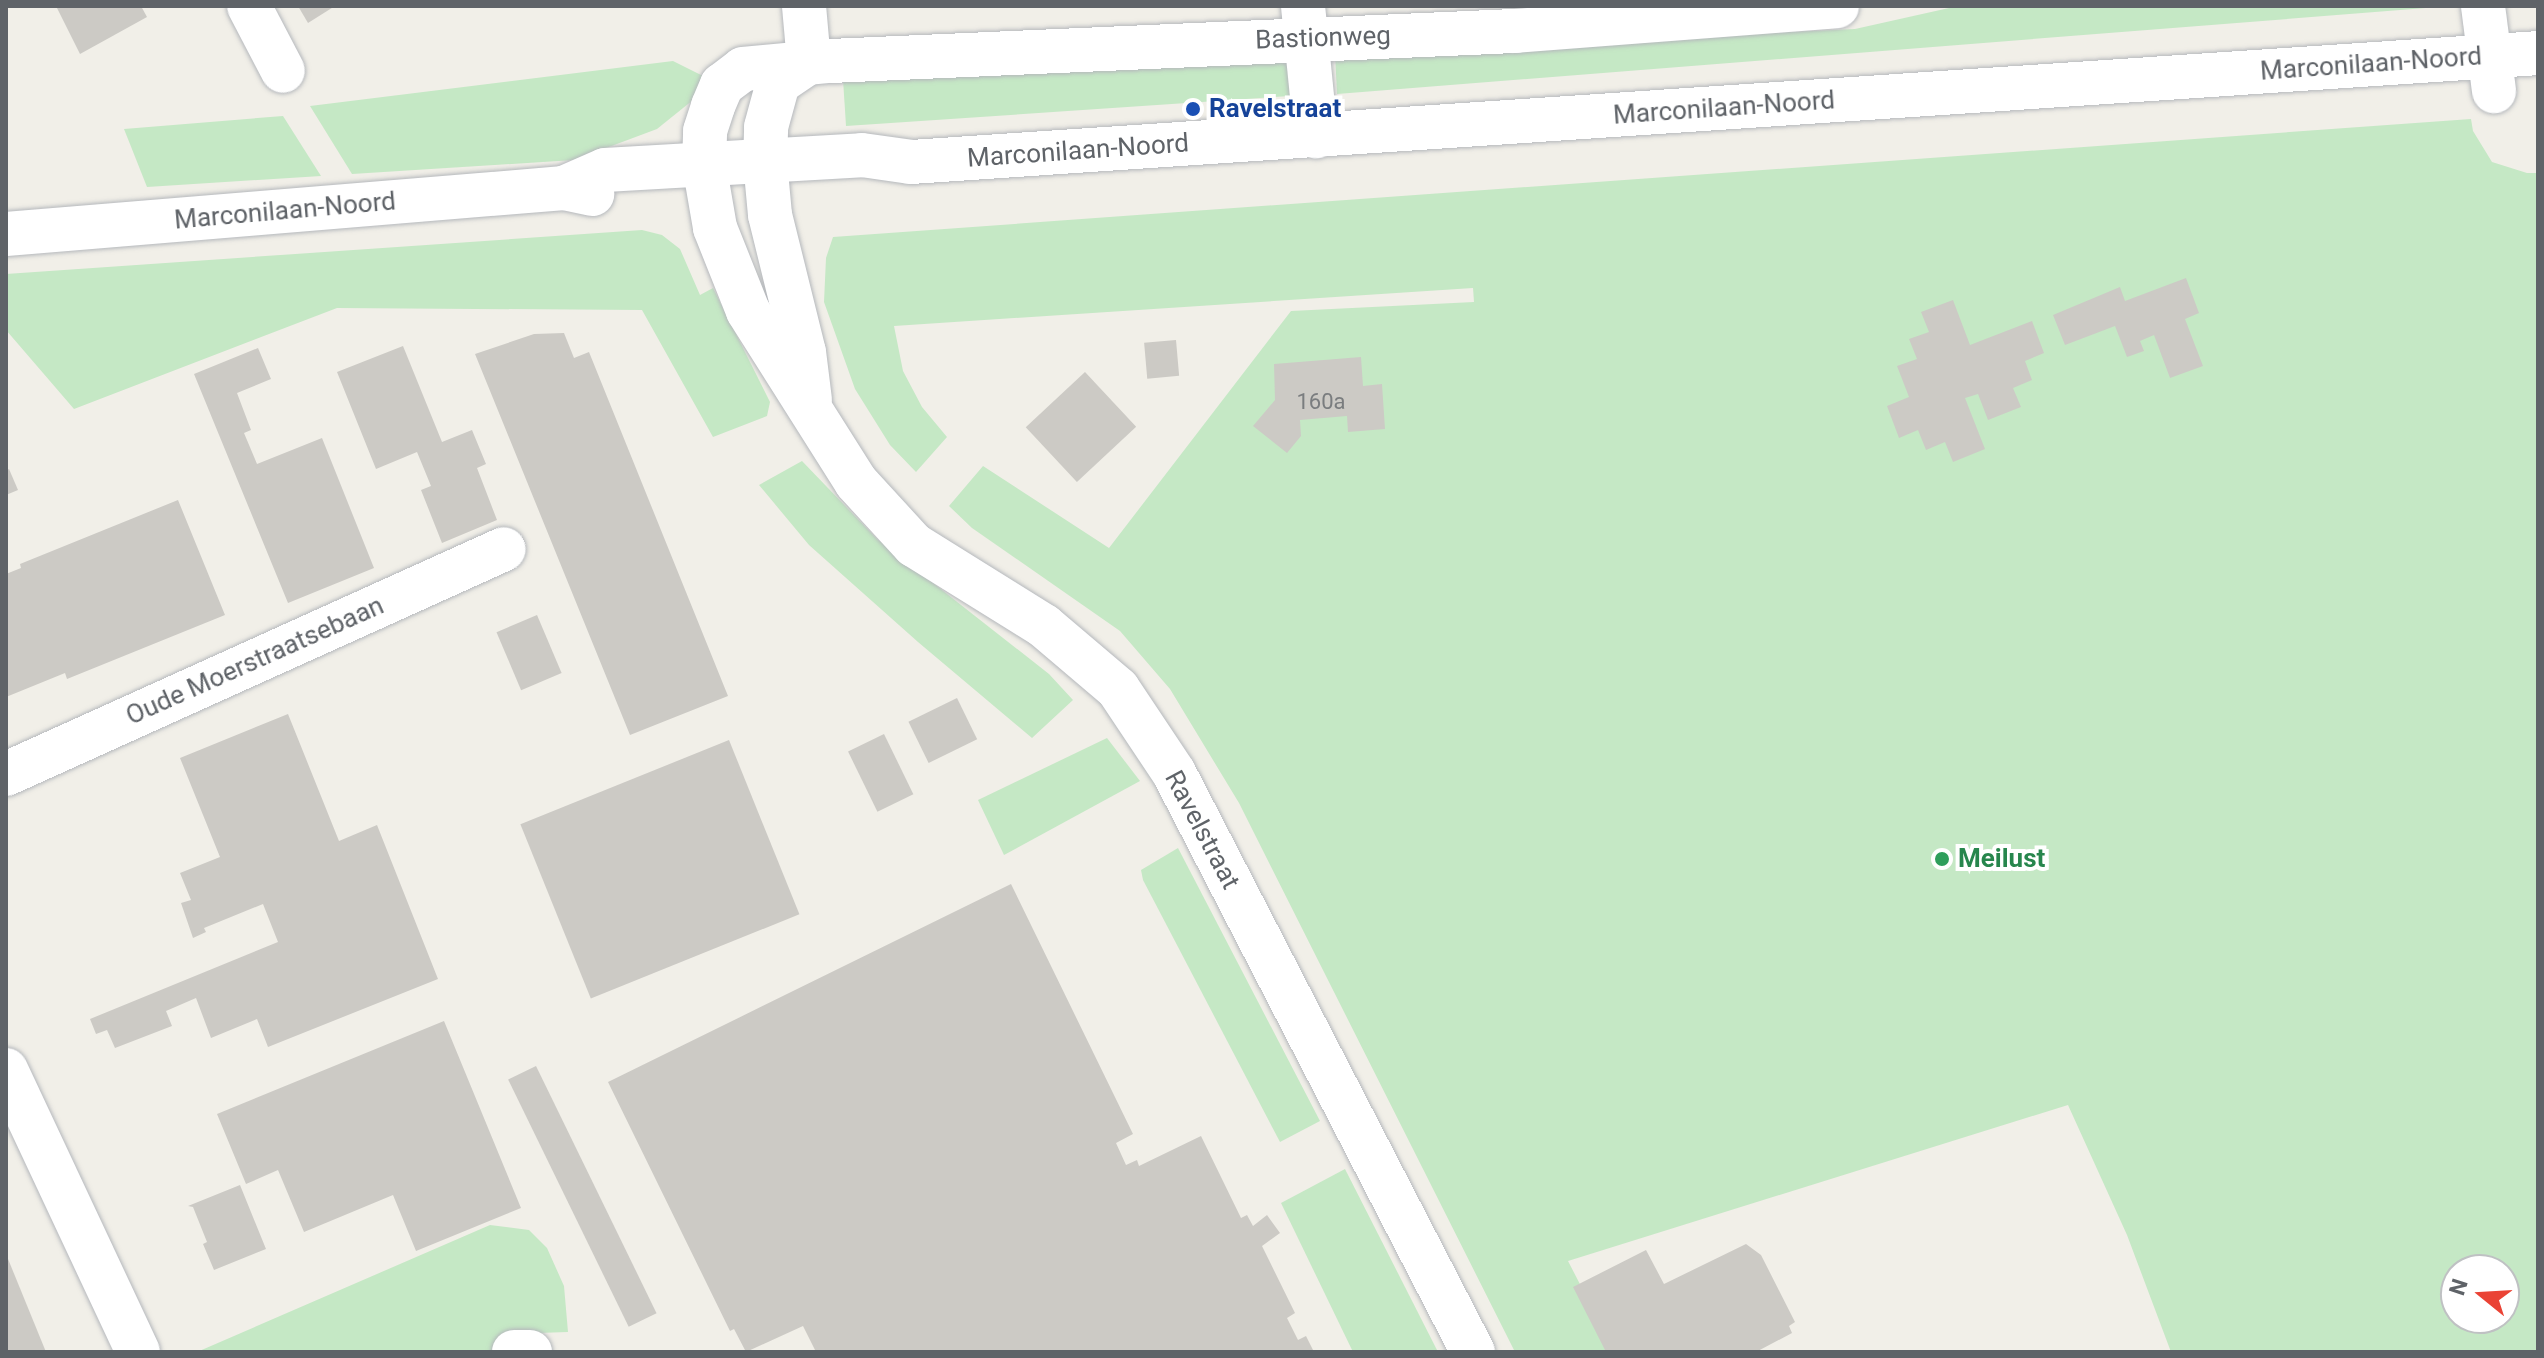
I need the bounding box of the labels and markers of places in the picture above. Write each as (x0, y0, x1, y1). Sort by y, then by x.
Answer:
place label: Ravelstraat (1209, 93, 1341, 125)
marker: Ravelstraat (1184, 100, 1202, 118)
place label: Meilust (1958, 843, 2045, 875)
marker: Meilust (1933, 850, 1951, 868)

